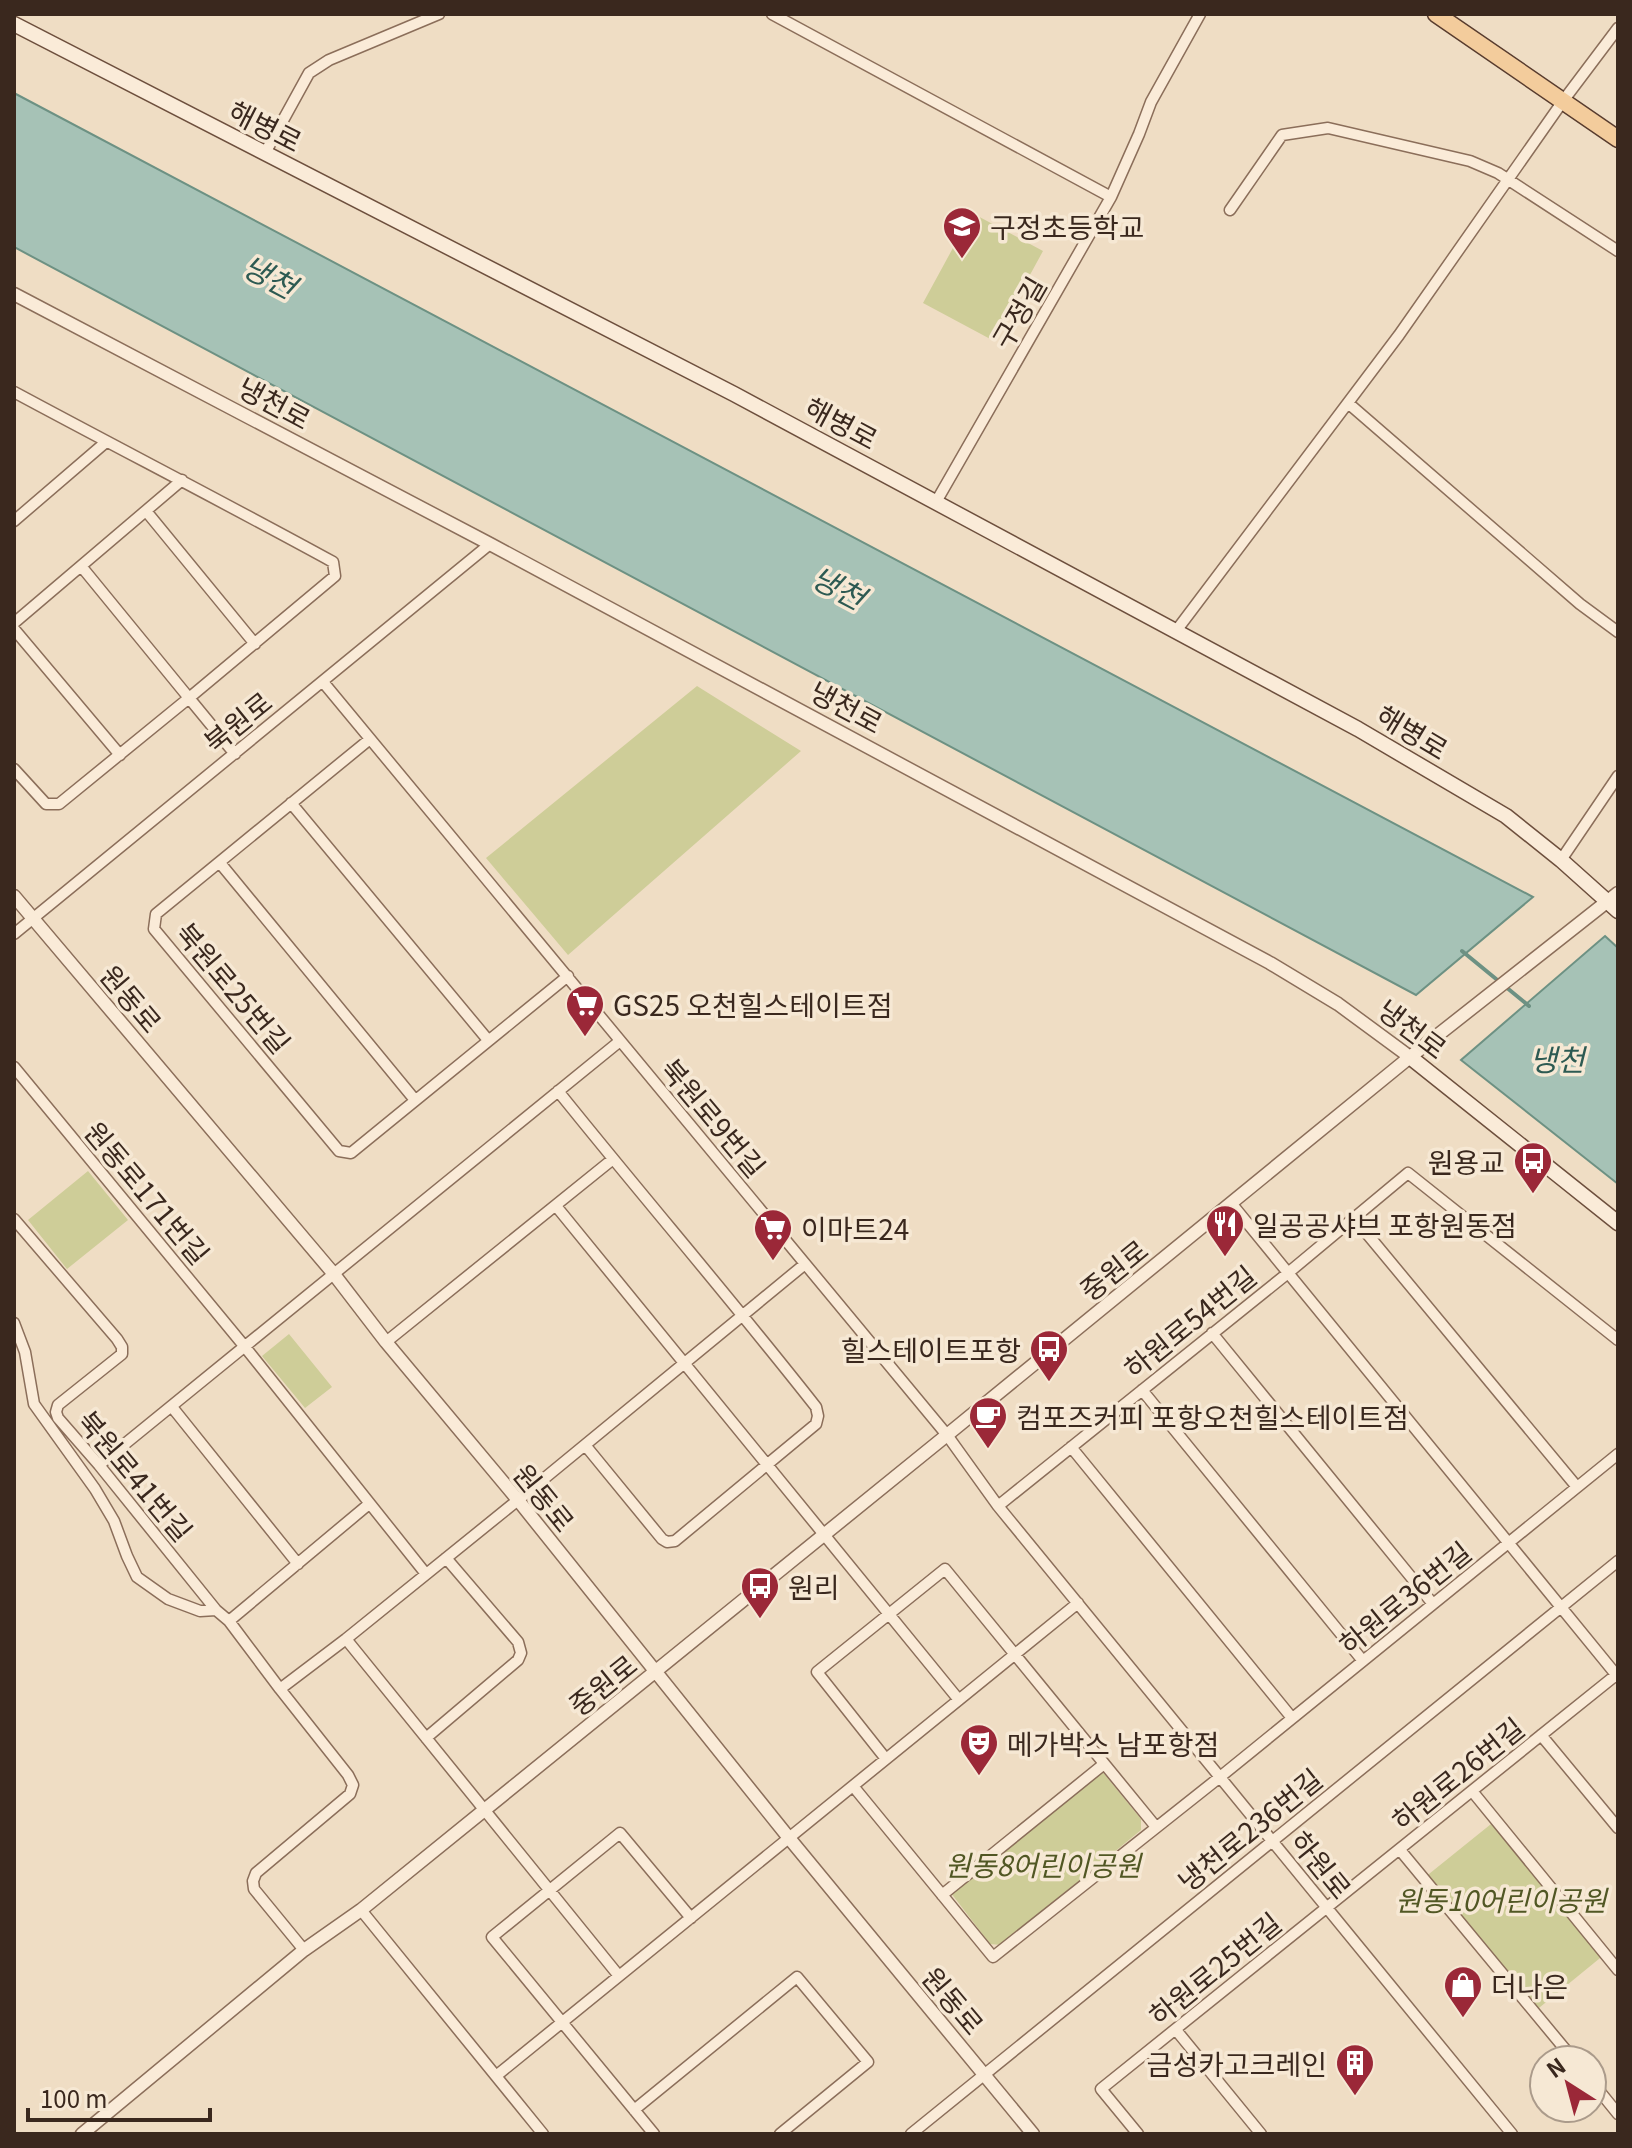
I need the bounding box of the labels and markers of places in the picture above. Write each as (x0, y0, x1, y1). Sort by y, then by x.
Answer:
school or university icon: 구정초등학교 (941, 205, 983, 260)
place label: 구정초등학교 (990, 206, 1145, 246)
supermarket icon: GS25 오천힐스테이트점 (564, 983, 606, 1038)
place label: GS25 오천힐스테이트점 (613, 984, 892, 1024)
bus stop icon: 원용교 (1512, 1140, 1554, 1195)
place label: 원용교 (1428, 1141, 1505, 1181)
restaurant icon: 일공공샤브 포항원동점 (1204, 1203, 1246, 1258)
place label: 일공공샤브 포항원동점 (1253, 1204, 1517, 1244)
supermarket icon: 이마트24 (752, 1207, 794, 1262)
place label: 이마트24 (801, 1208, 909, 1248)
bus stop icon: 힐스테이트포항 (1028, 1328, 1070, 1383)
place label: 힐스테이트포항 (841, 1329, 1021, 1369)
cafe icon: 컴포즈커피 포항오천힐스테이트점 (967, 1395, 1009, 1450)
place label: 컴포즈커피 포항오천힐스테이트점 (1016, 1396, 1409, 1436)
bus stop icon: 원리 (739, 1565, 781, 1620)
place label: 원리 (788, 1566, 840, 1606)
theatre icon: 메가박스 남포항점 (958, 1722, 1000, 1777)
place label: 메가박스 남포항점 (1007, 1723, 1219, 1763)
shop icon: 더나은 (1442, 1964, 1484, 2019)
place label: 더나은 (1491, 1965, 1568, 2005)
building icon: 금성카고크레인 (1334, 2042, 1376, 2097)
place label: 금성카고크레인 (1147, 2043, 1327, 2083)

